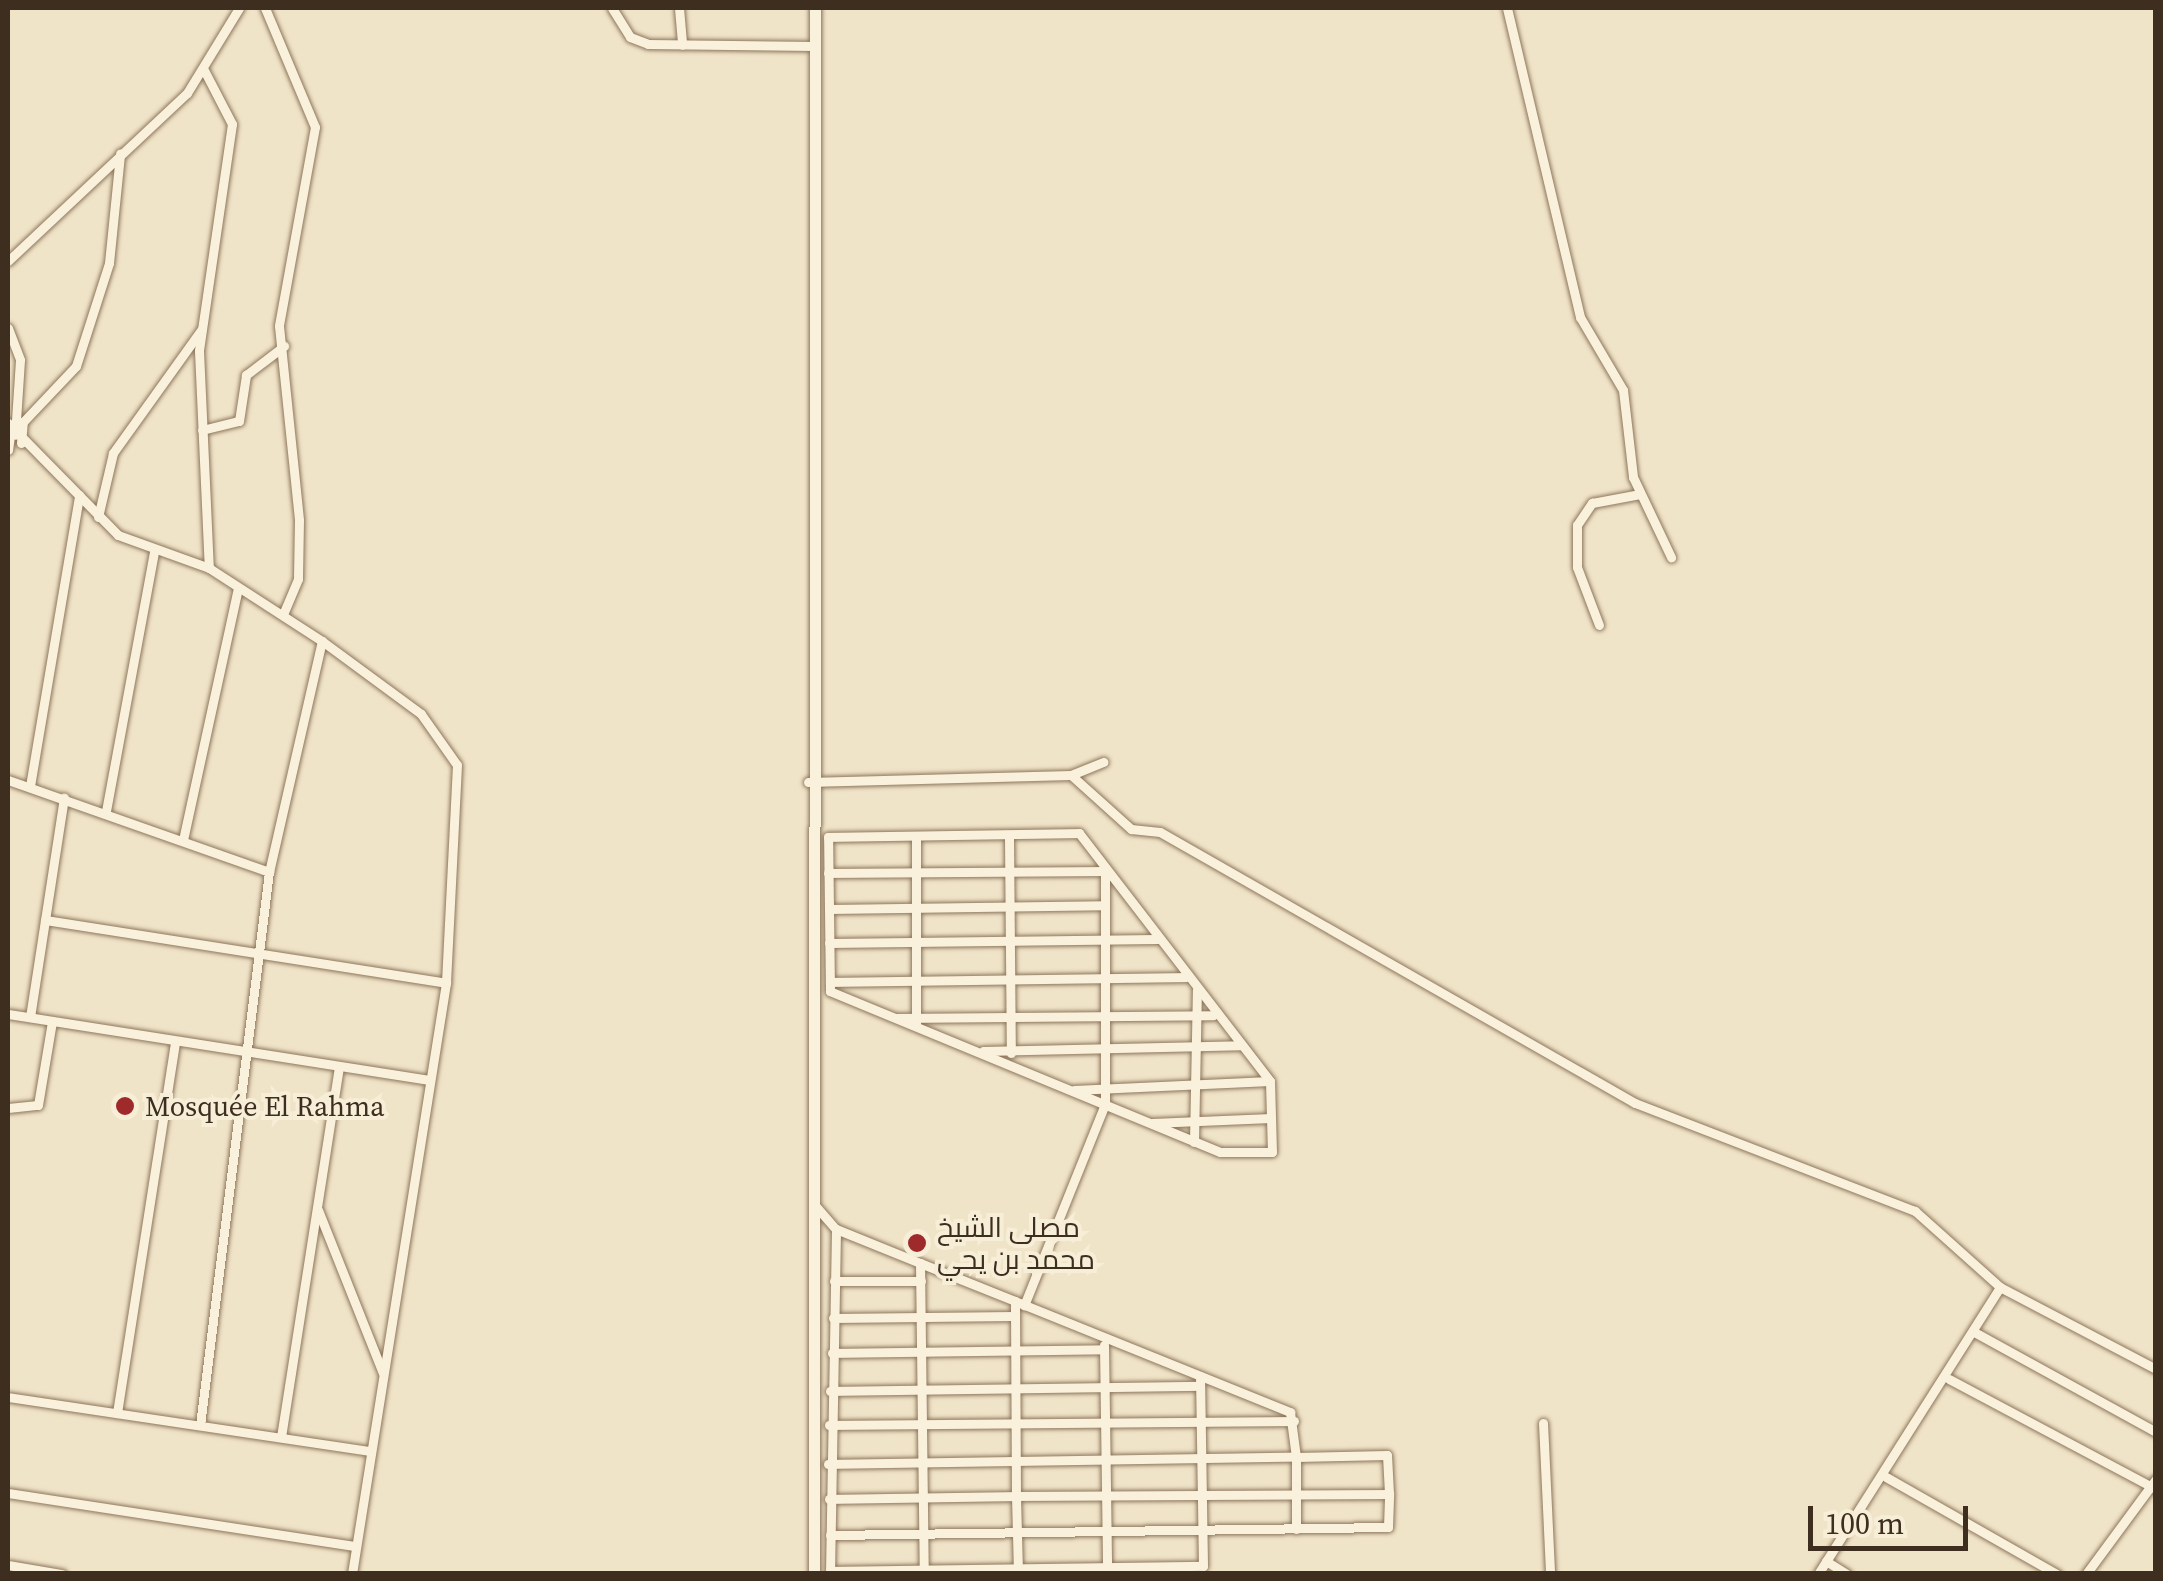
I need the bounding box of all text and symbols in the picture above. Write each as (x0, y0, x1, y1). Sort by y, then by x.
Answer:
place label: Mosquée El Rahma (145, 1089, 384, 1123)
marker: Mosquée El Rahma (114, 1095, 136, 1117)
place label: مصلى الشيخ محمد بن يحي (937, 1210, 1095, 1276)
marker: مصلى الشيخ محمد بن يحي (906, 1232, 928, 1254)
scale bar (1813, 1486, 1973, 1548)
text: 100 m (1825, 1503, 1904, 1544)

